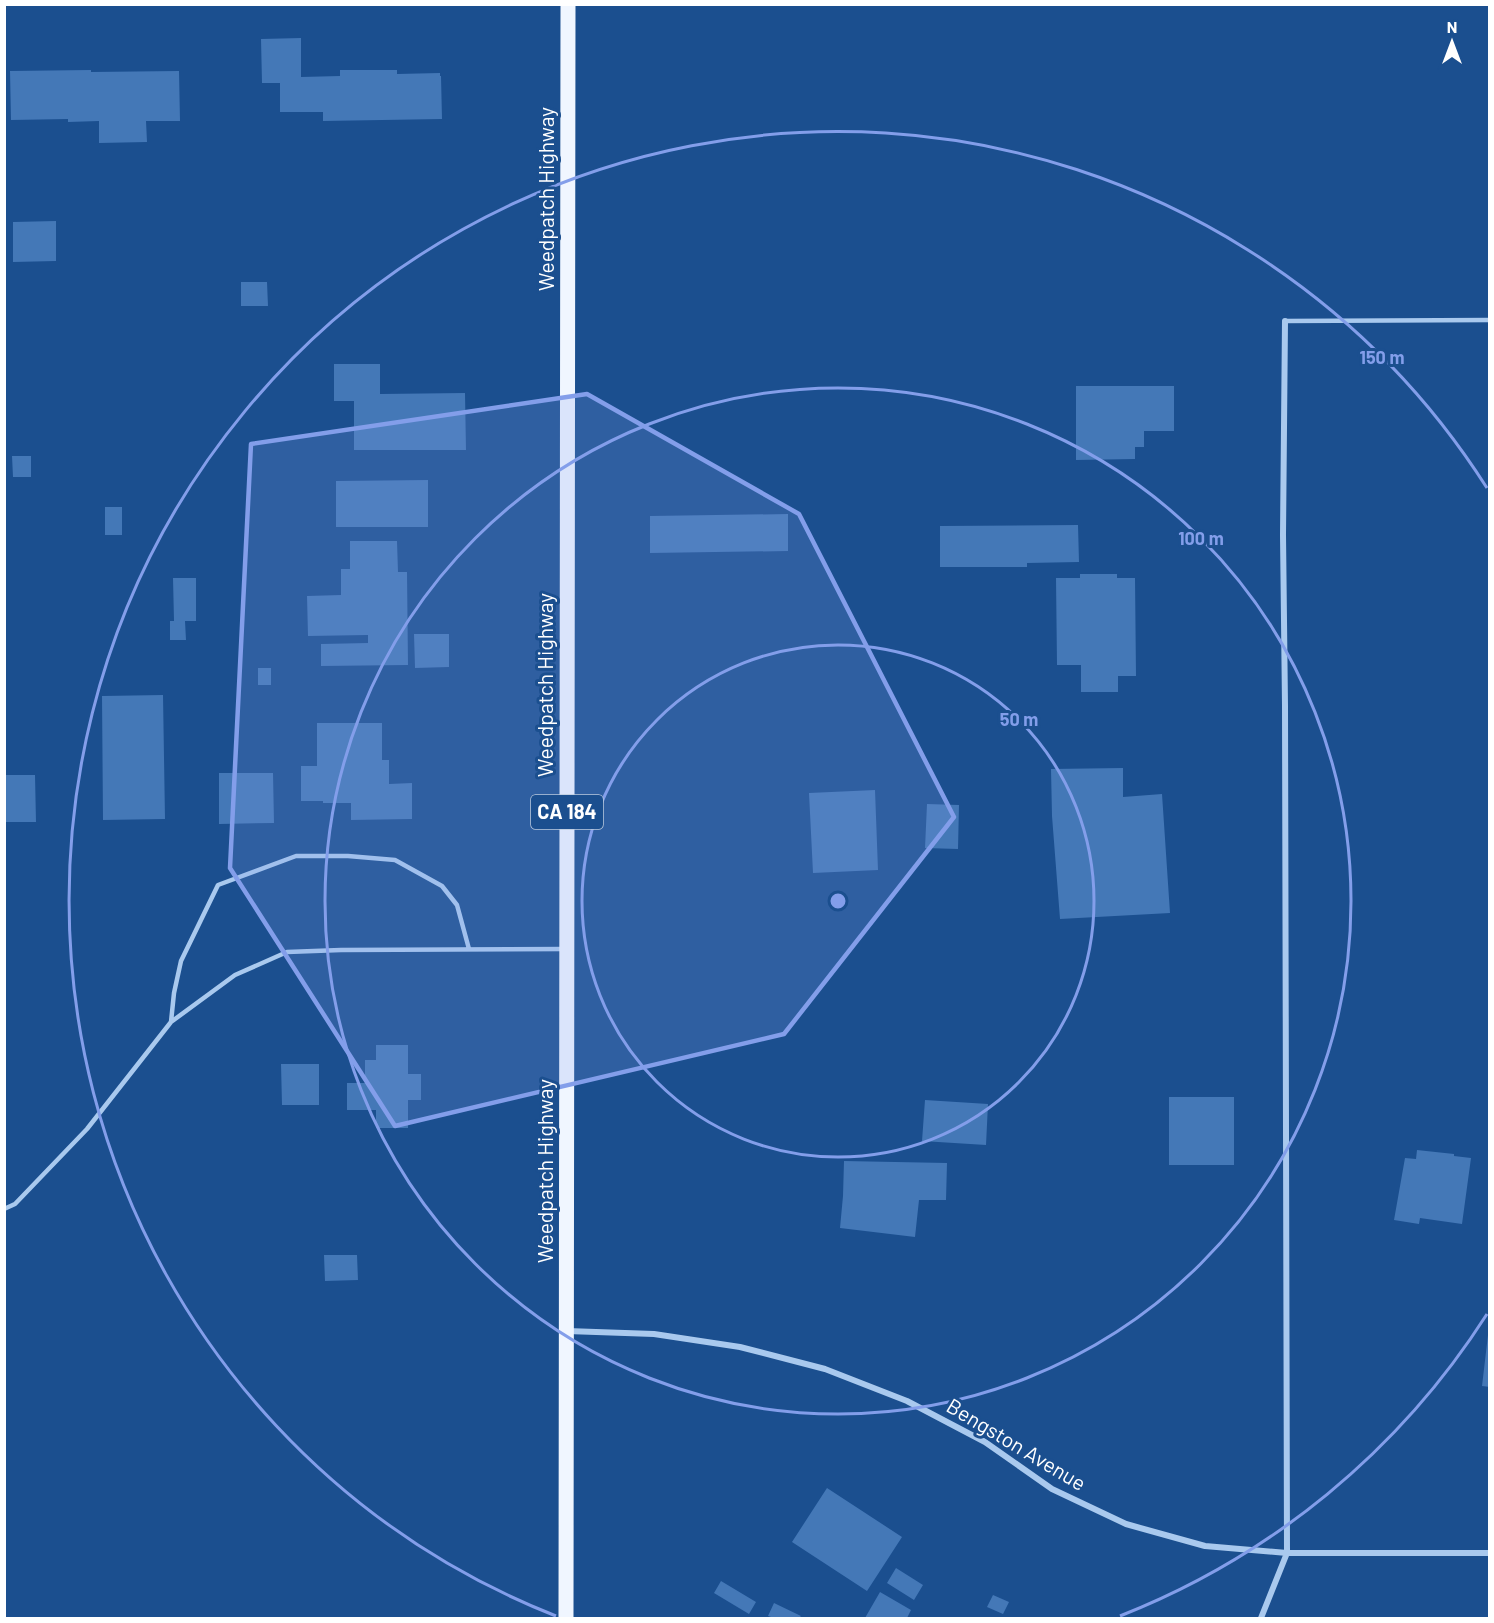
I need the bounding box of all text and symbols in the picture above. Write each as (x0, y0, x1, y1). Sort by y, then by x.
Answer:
north arrow (1422, 12, 1482, 72)
text: N (1447, 17, 1457, 36)
street label: Weedpatch Highway (533, 107, 558, 291)
text: 150 m (1360, 346, 1404, 368)
text: 100 m (1178, 527, 1224, 549)
street label: Weedpatch Highway (532, 593, 557, 777)
text: 50 m (1000, 708, 1038, 730)
road number: CA 184 (531, 795, 603, 829)
centre of rings (828, 891, 848, 911)
street label: Weedpatch Highway (532, 1079, 557, 1263)
street label: Bengston Avenue (943, 1392, 1091, 1495)

